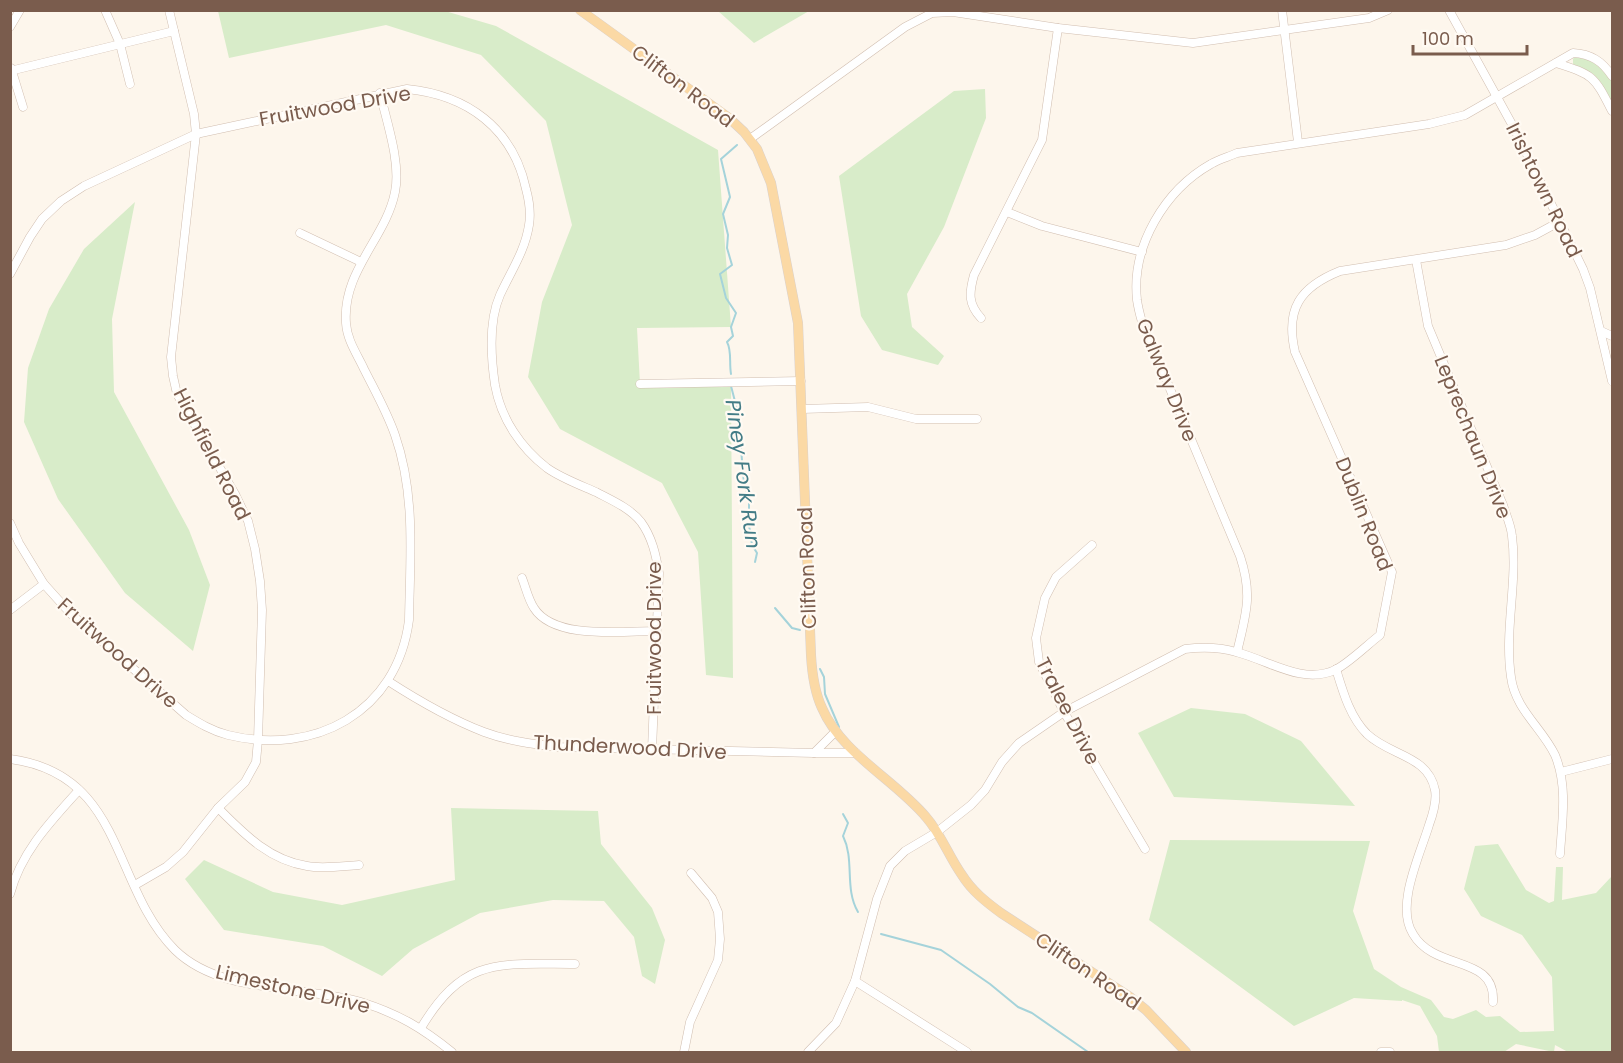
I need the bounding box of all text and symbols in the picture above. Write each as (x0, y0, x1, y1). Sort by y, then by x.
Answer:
scale bar (1413, 18, 1527, 56)
text: 100 m (1422, 26, 1474, 51)
street label: Clifton Road (626, 38, 740, 134)
street label: Fruitwood Drive (257, 79, 413, 133)
street label: Irishtown Road (1499, 118, 1589, 262)
street label: Galway Drive (1130, 314, 1204, 446)
street label: Leprechaun Drive (1427, 351, 1519, 523)
street label: Highfield Road (167, 383, 257, 525)
water label: Piney Fork Run (719, 397, 768, 550)
street label: Dublin Road (1328, 453, 1400, 575)
street label: Clifton Road (791, 507, 823, 629)
street label: Fruitwood Drive (640, 561, 668, 715)
street label: Fruitwood Drive (52, 591, 184, 715)
street label: Tralee Drive (1029, 653, 1107, 769)
street label: Thunderwood Drive (533, 728, 727, 766)
street label: Clifton Road (1030, 925, 1146, 1017)
street label: Limestone Drive (213, 958, 373, 1020)

